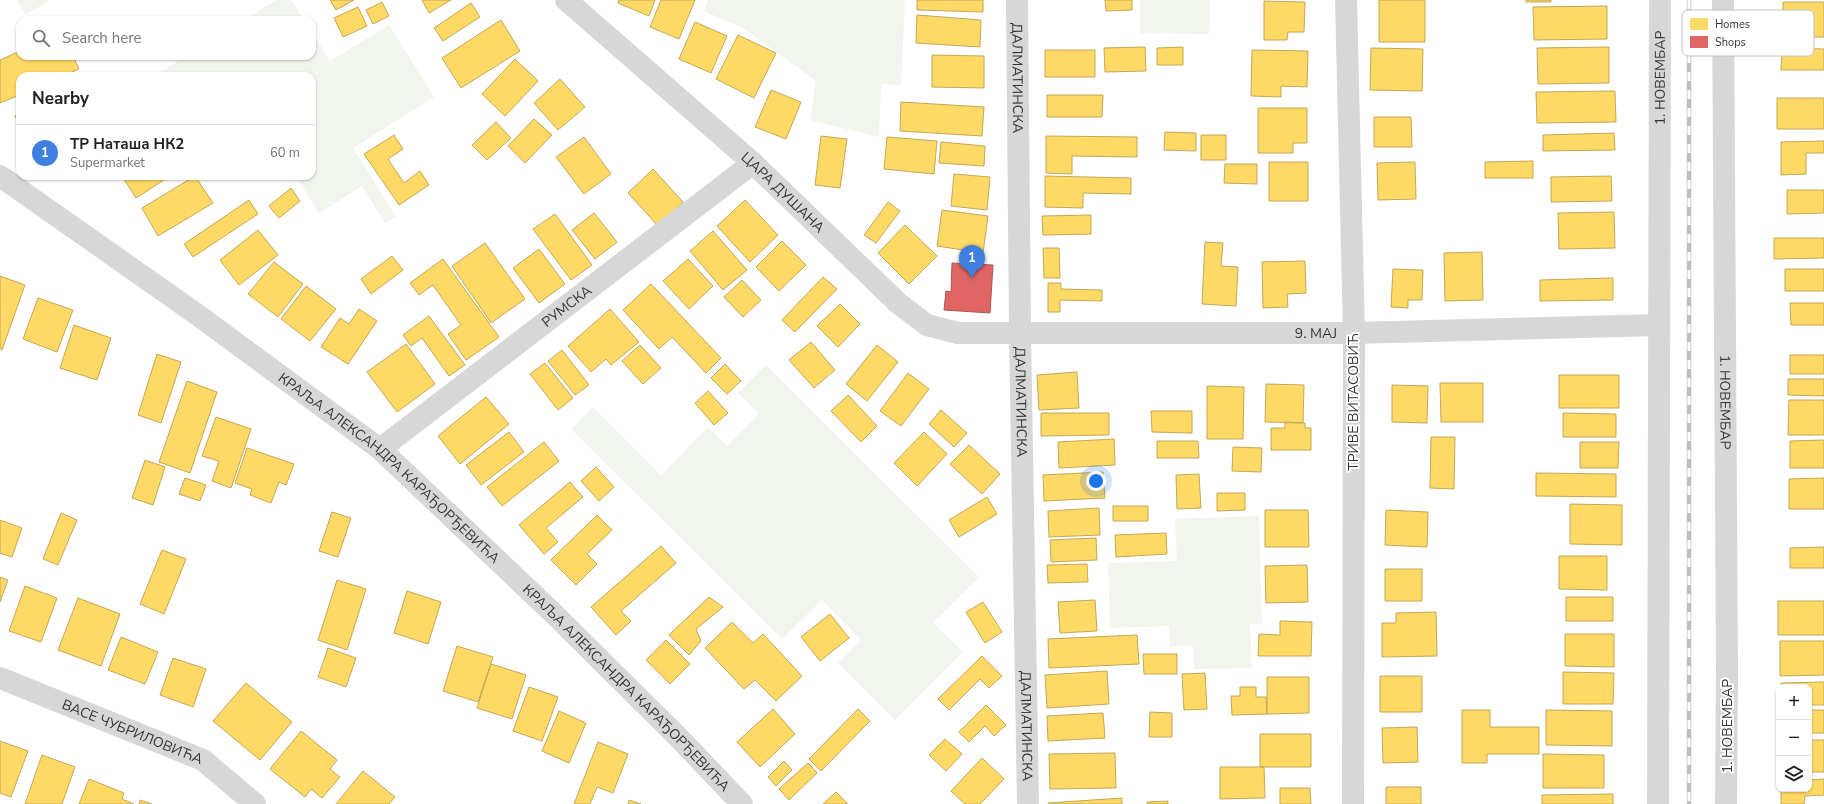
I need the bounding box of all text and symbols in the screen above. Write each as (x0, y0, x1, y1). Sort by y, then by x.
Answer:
legend (1682, 10, 1814, 56)
search box (16, 16, 316, 60)
text: Homes (1715, 17, 1750, 32)
street label: ДАЛМАТИНСКА (1007, 23, 1027, 133)
icon: search (30, 27, 52, 49)
text: Search here (62, 28, 142, 48)
street label: 1. НОВЕМБАР (1651, 31, 1670, 125)
text: Shops (1715, 35, 1746, 50)
text: Nearby (32, 87, 89, 110)
text: ТР Наташа НК2 (70, 134, 184, 154)
text: 1 (41, 144, 49, 162)
text: 60 m (270, 144, 300, 162)
street label: ЦАРА ДУШАНА (737, 148, 829, 237)
text: Supermarket (70, 154, 145, 172)
pin: 1 (959, 245, 985, 278)
street label: РУМСКА (538, 281, 596, 332)
street label: 9. МАЈ (1295, 324, 1337, 343)
street label: ТРИВЕ ВИТАСОВИЋ (1344, 333, 1363, 471)
street label: ДАЛМАТИНСКА (1010, 347, 1031, 457)
street label: 1. НОВЕМБАР (1715, 355, 1735, 449)
street label: КРАЉА АЛЕКСАНДРА КАРАЂОРЂЕВИЋА (274, 368, 504, 568)
your location (1086, 471, 1106, 491)
street label: КРАЉА АЛЕКСАНДРА КАРАЂОРЂЕВИЋА (518, 580, 734, 796)
street label: ДАЛМАТИНСКА (1016, 671, 1037, 781)
street label: 1. НОВЕМБАР (1718, 679, 1737, 773)
map controls (1776, 684, 1812, 792)
button: + (1776, 684, 1812, 720)
street label: ВАСЕ ЧУБРИЛОВИЋА (59, 695, 206, 769)
button: − (1776, 720, 1812, 756)
button: layers (1776, 756, 1812, 792)

